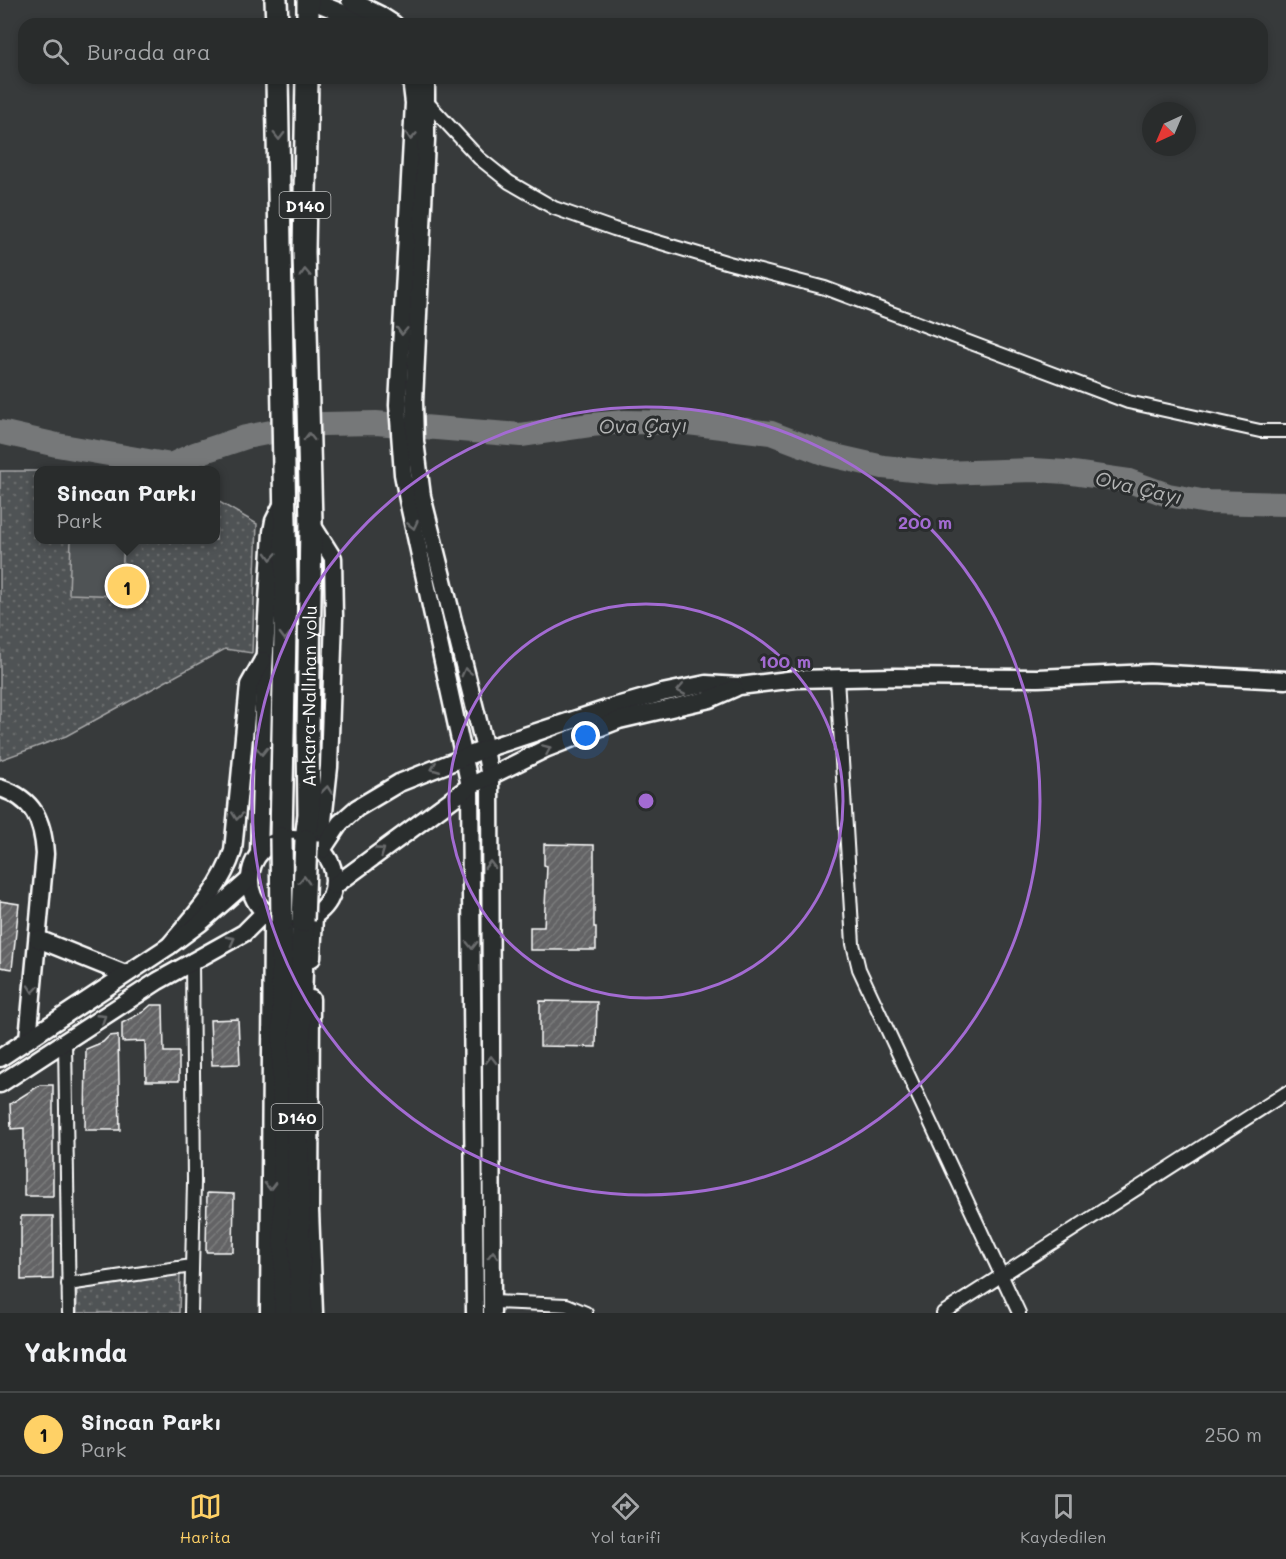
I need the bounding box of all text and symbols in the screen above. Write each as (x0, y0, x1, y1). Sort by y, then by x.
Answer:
search box (18, 18, 1268, 84)
icon: search (39, 35, 72, 68)
text: Burada ara (87, 37, 211, 66)
north arrow (1142, 102, 1196, 156)
one-way arrow (272, 132, 285, 141)
one-way arrow (405, 132, 418, 141)
road number: D140 (280, 192, 330, 218)
one-way arrow (298, 269, 311, 278)
one-way arrow (395, 327, 408, 336)
water label: Ova Çayı (598, 411, 688, 439)
one-way arrow (302, 432, 315, 441)
water label: Ova Çayı (1093, 464, 1185, 510)
popup (34, 466, 220, 544)
text: Sincan Parkı (57, 478, 197, 507)
text: Park (57, 507, 102, 533)
text: 200 m (898, 510, 952, 534)
one-way arrow (406, 519, 419, 529)
one-way arrow (264, 552, 277, 561)
pin: 1 (108, 564, 146, 608)
street label: Ankara-Nallıhan yolu (296, 605, 322, 787)
one-way arrow (279, 631, 291, 640)
text: 100 m (759, 649, 811, 673)
one-way arrow (460, 668, 473, 678)
one-way arrow (676, 682, 686, 695)
your location (571, 721, 600, 750)
one-way arrow (540, 744, 551, 756)
one-way arrow (256, 747, 269, 756)
one-way arrow (430, 761, 441, 773)
one-way arrow (320, 786, 333, 795)
centre of rings (636, 791, 656, 811)
one-way arrow (231, 811, 244, 820)
one-way arrow (375, 847, 386, 858)
one-way arrow (484, 860, 496, 869)
one-way arrow (298, 876, 311, 885)
one-way arrow (225, 936, 235, 947)
one-way arrow (466, 940, 478, 949)
one-way arrow (27, 984, 40, 993)
one-way arrow (95, 1014, 106, 1025)
one-way arrow (485, 1055, 498, 1064)
road number: D140 (272, 1104, 322, 1130)
one-way arrow (264, 1181, 276, 1190)
one-way arrow (487, 1250, 499, 1259)
text: Yakında (24, 1335, 127, 1369)
text: Sincan Parkı (81, 1407, 222, 1436)
text: 1 (39, 1421, 48, 1447)
text: 250 m (1205, 1421, 1262, 1447)
text: Park (81, 1436, 126, 1462)
tab: Harita (180, 1490, 231, 1547)
tab: Yol tarifi (591, 1490, 661, 1547)
tab: Kaydedilen (1020, 1490, 1106, 1547)

